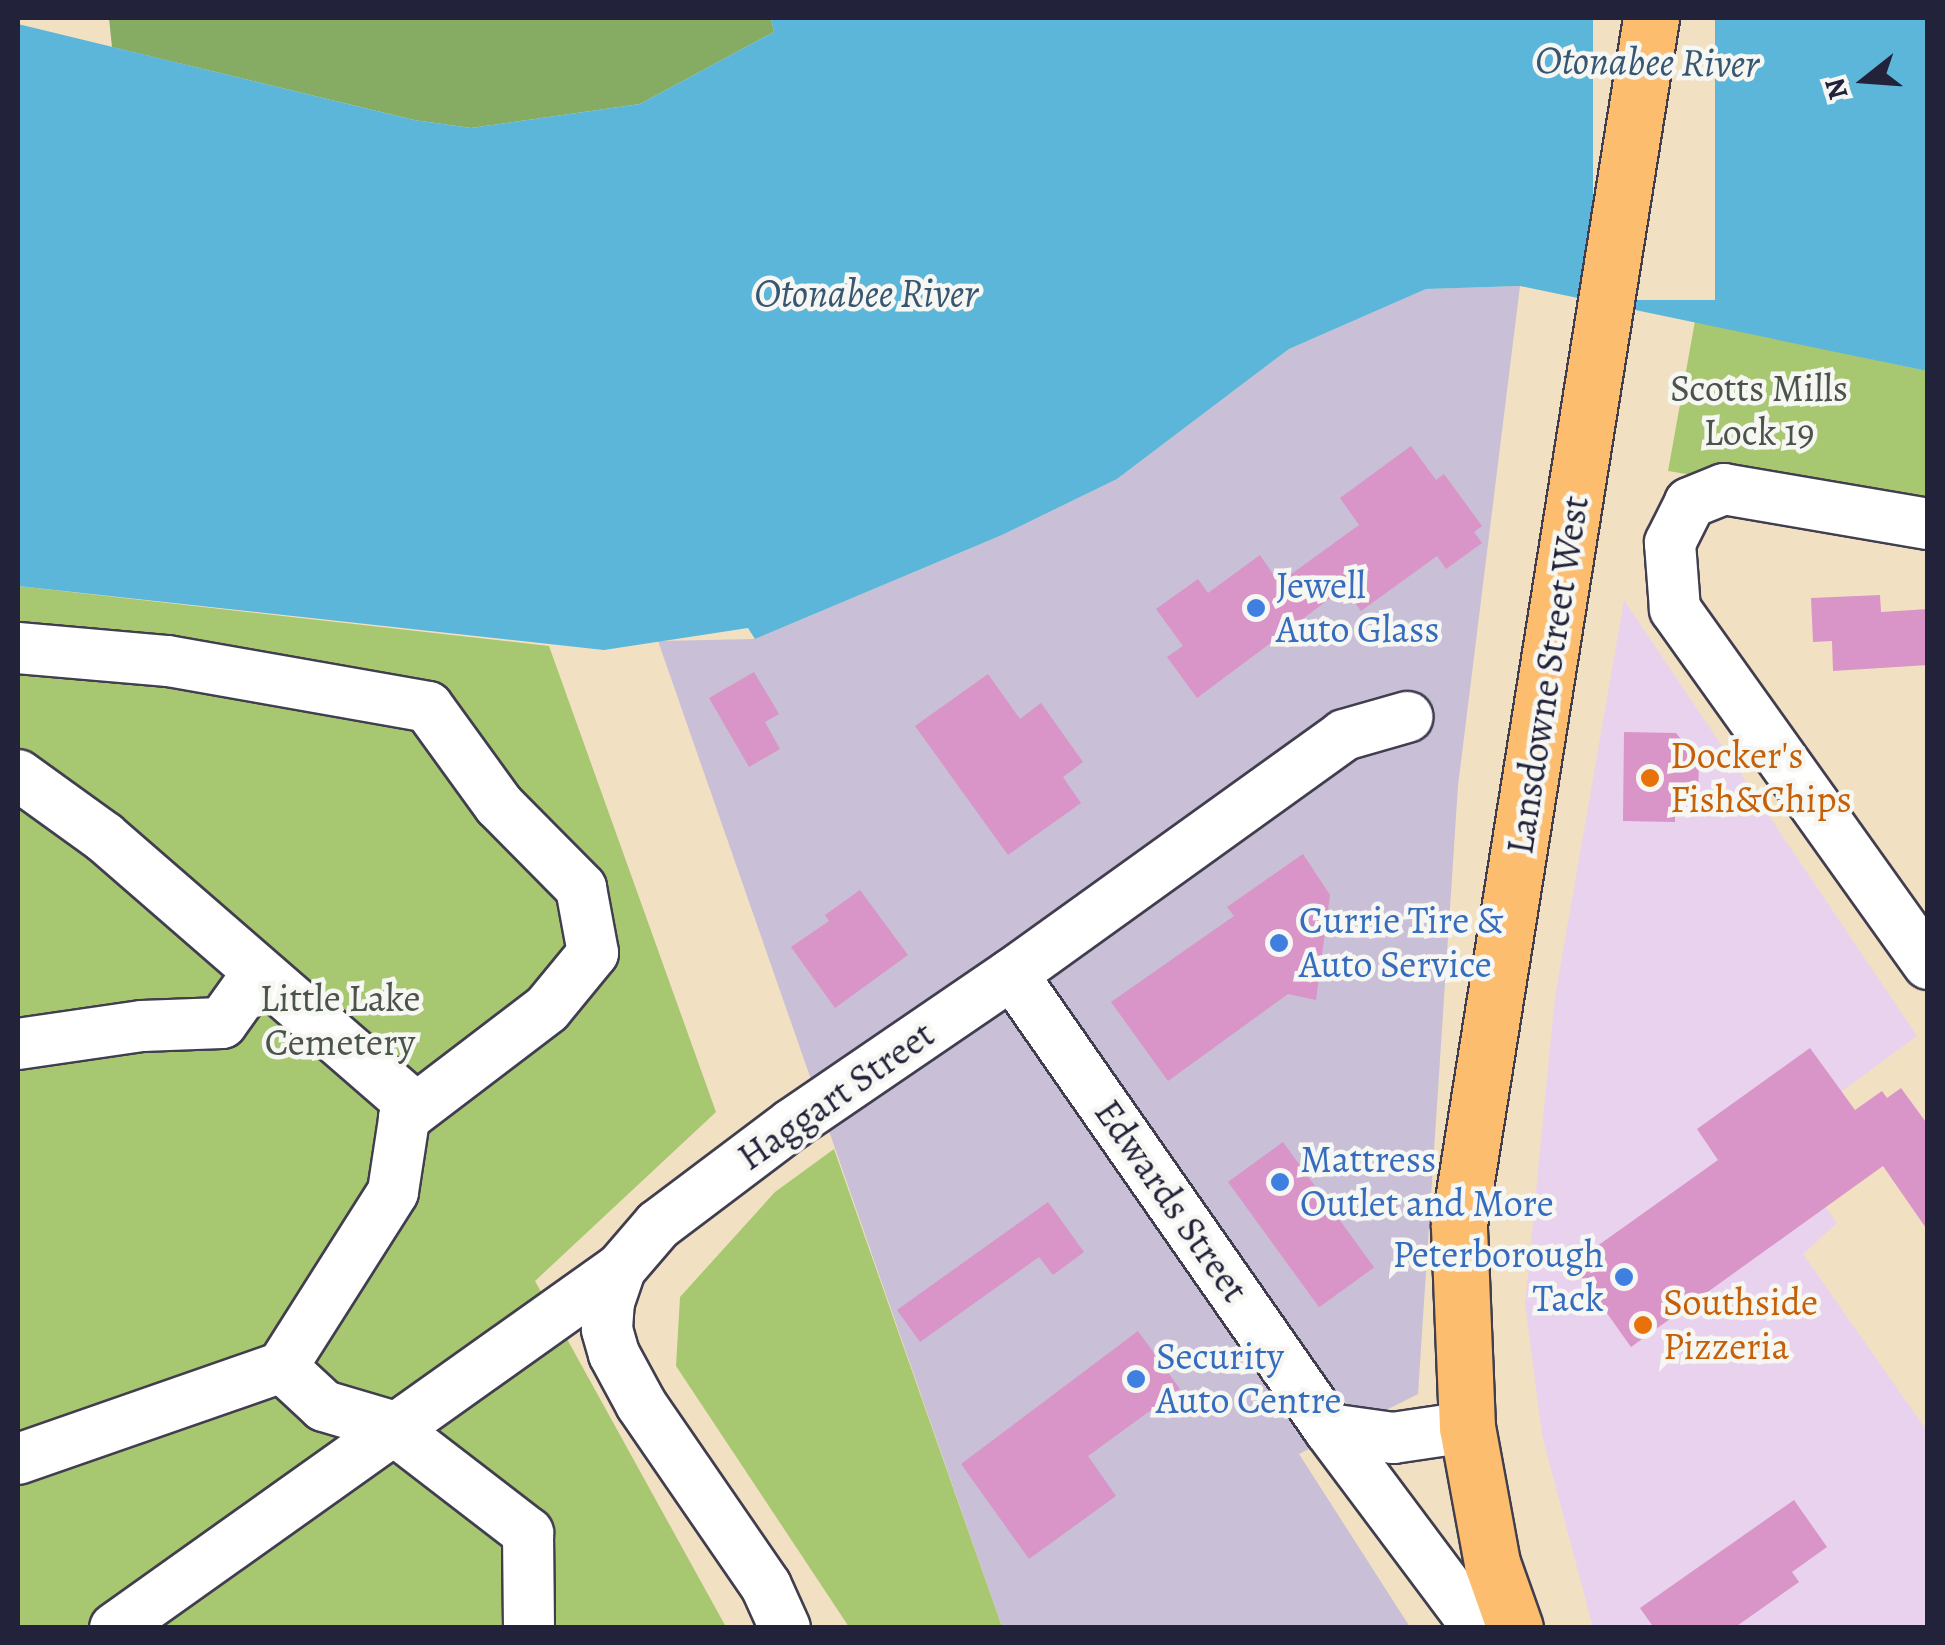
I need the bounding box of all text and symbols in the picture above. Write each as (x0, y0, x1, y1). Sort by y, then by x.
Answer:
north arrow (1815, 30, 1915, 130)
water label: Otonabee River (1535, 36, 1759, 88)
text: N (1815, 73, 1857, 104)
water label: Otonabee River (754, 270, 978, 318)
park label: Scotts Mills Lock 19 (1670, 366, 1848, 456)
street label: Lansdowne Street West (1497, 492, 1599, 858)
place label: Jewell Auto Glass (1276, 563, 1439, 652)
marker: Jewell Auto Glass (1245, 597, 1267, 619)
place label: Docker's Fish&Chips (1670, 733, 1852, 822)
marker: Docker's Fish&Chips (1639, 767, 1661, 789)
place label: Currie Tire & Auto Service (1299, 898, 1503, 988)
marker: Currie Tire & Auto Service (1268, 932, 1290, 954)
park label: Little Lake Cemetery (259, 976, 421, 1066)
street label: Haggart Street (729, 1012, 943, 1180)
street label: Edwards Street (1084, 1091, 1258, 1311)
place label: Mattress Outlet and More (1300, 1137, 1554, 1226)
marker: Mattress Outlet and More (1269, 1171, 1291, 1193)
place label: Peterborough Tack (1392, 1232, 1604, 1322)
marker: Peterborough Tack (1613, 1266, 1635, 1288)
place label: Southside Pizzeria (1663, 1280, 1818, 1370)
marker: Southside Pizzeria (1632, 1314, 1654, 1336)
place label: Security Auto Centre (1156, 1334, 1342, 1424)
marker: Security Auto Centre (1125, 1368, 1147, 1390)

